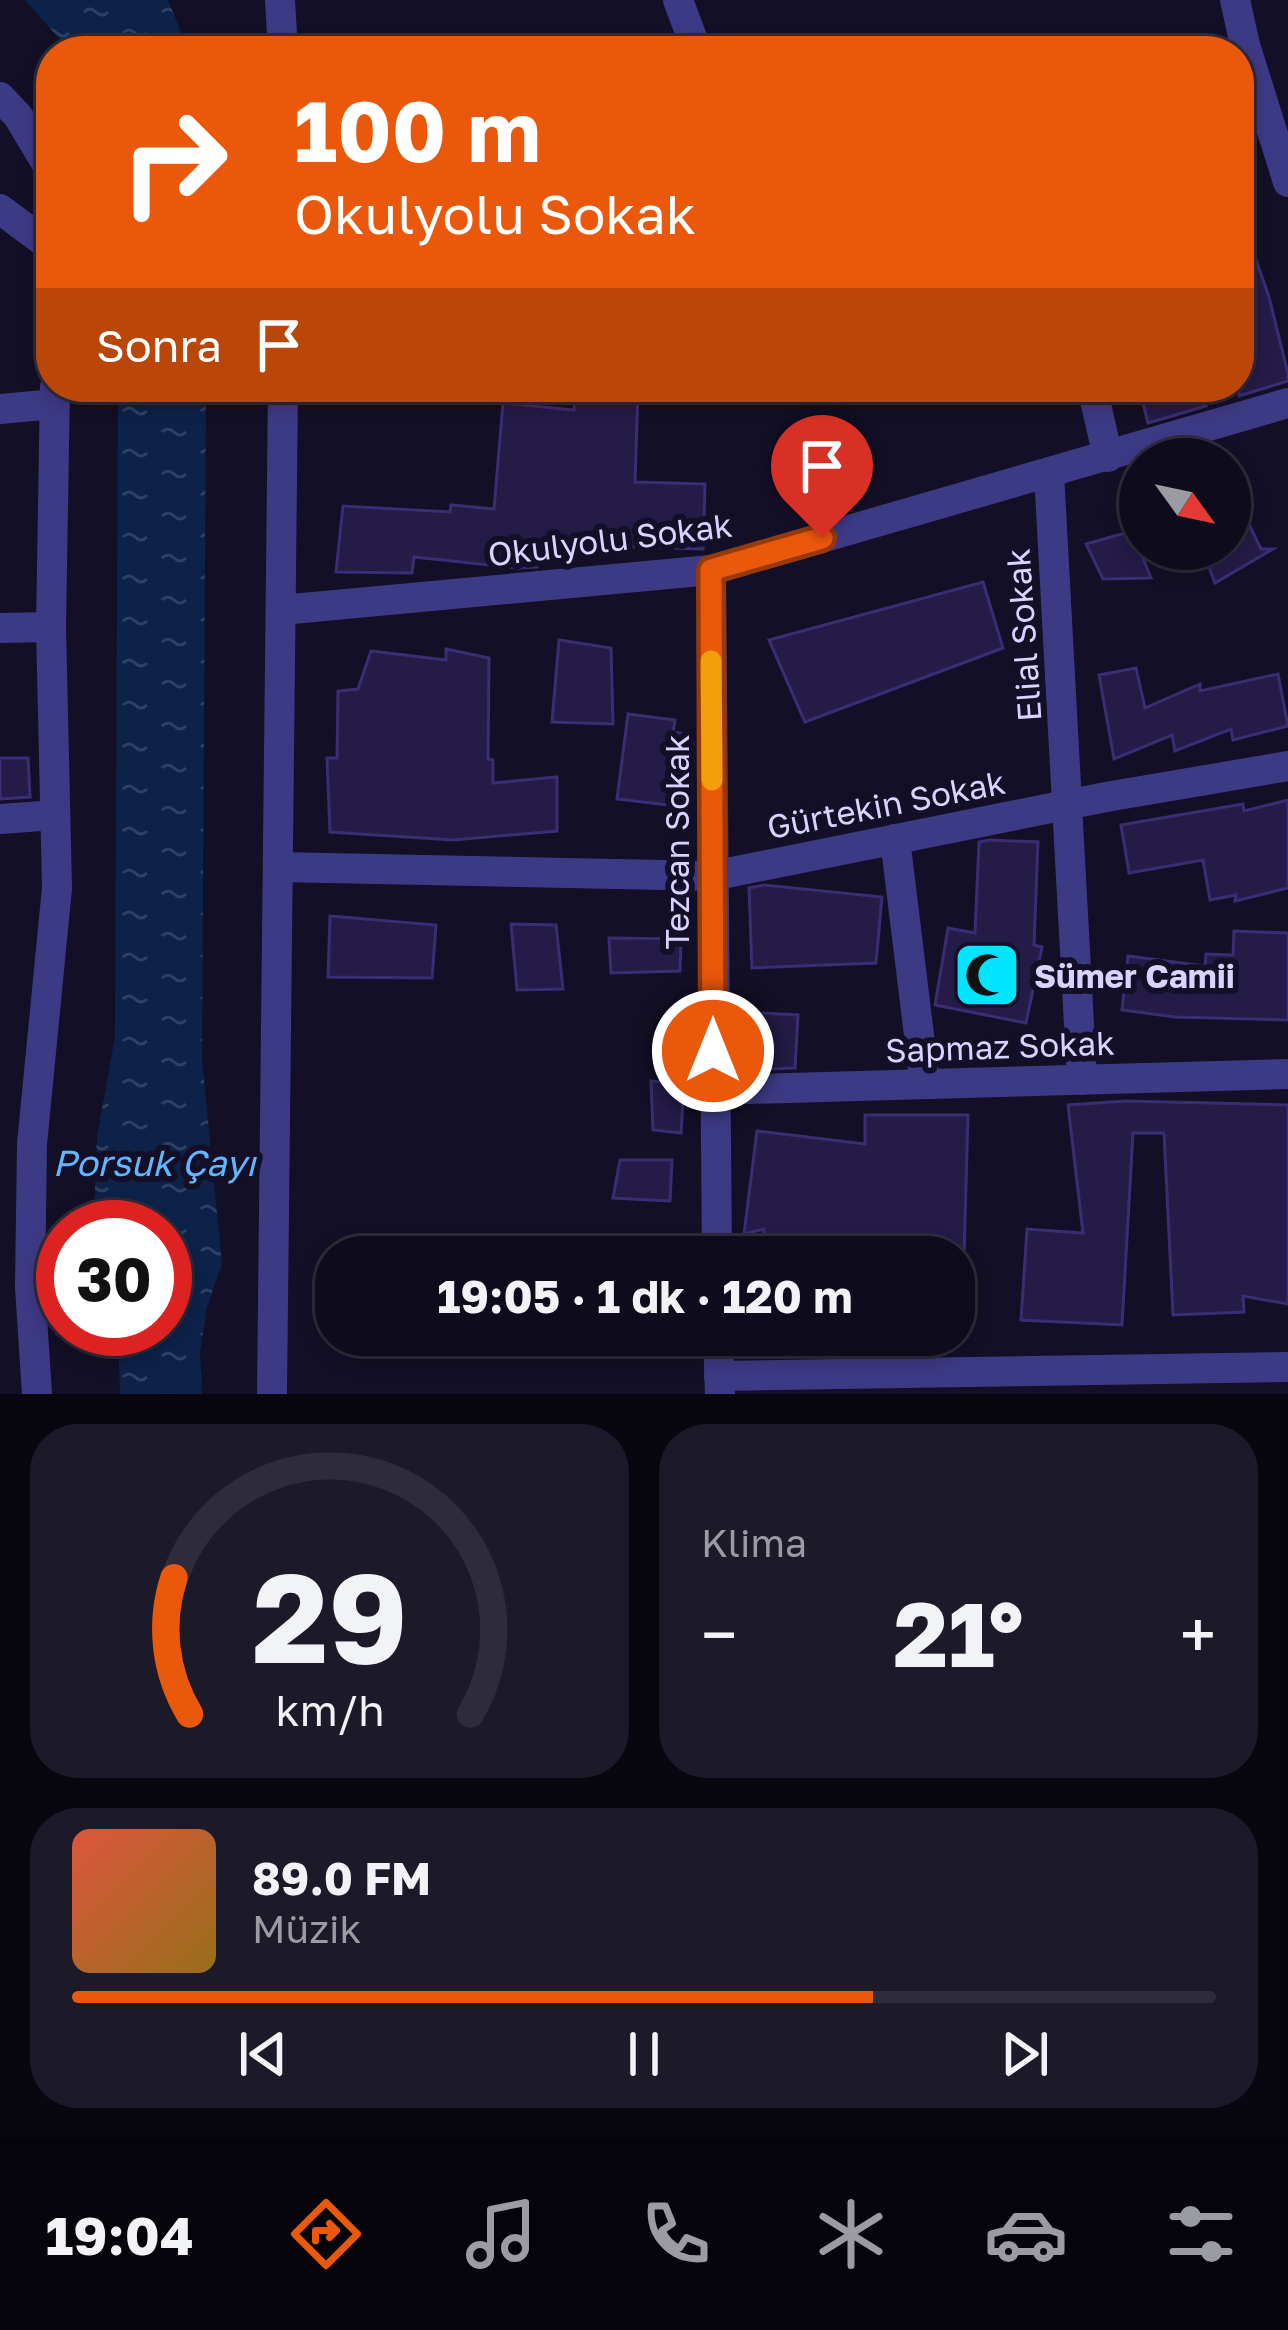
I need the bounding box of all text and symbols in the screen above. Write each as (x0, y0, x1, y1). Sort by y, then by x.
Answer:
text: 100 m (294, 80, 541, 180)
icon: right (96, 84, 252, 240)
text: Okulyolu Sokak (294, 181, 696, 246)
icon: arrive (246, 312, 312, 378)
text: Sonra (96, 318, 222, 372)
pin (771, 415, 873, 538)
icon: arrive (789, 433, 855, 499)
north arrow (1119, 438, 1251, 570)
map controls (1119, 438, 1251, 570)
street label: Okulyolu Sokak (486, 505, 734, 573)
street label: Elial Sokak (997, 547, 1049, 723)
street label: Tezcan Sokak (657, 734, 696, 950)
street label: Gürtekin Sokak (764, 762, 1008, 846)
mosque icon: Sümer Camii (952, 940, 1022, 1010)
place label: Sümer Camii (1034, 956, 1235, 995)
position arrow (650, 988, 776, 1114)
street label: Sapmaz Sokak (885, 1023, 1115, 1069)
water label: Porsuk Çayı (53, 1141, 258, 1184)
speed limit sign: 30 (36, 1200, 192, 1356)
text: 19:05 · 1 dk · 120 m (437, 1269, 853, 1323)
text: Klima (701, 1519, 807, 1566)
text: 29 (252, 1541, 407, 1690)
text: 21° (893, 1579, 1024, 1687)
text: − (701, 1594, 737, 1674)
text: + (1180, 1594, 1216, 1674)
text: km/h (275, 1684, 384, 1735)
text: 89.0 FM (252, 1851, 431, 1905)
text: Müzik (252, 1905, 362, 1952)
icon: previous (230, 2021, 296, 2087)
icon: pause (611, 2021, 677, 2087)
icon: next (992, 2021, 1058, 2087)
icon: directions (284, 2192, 368, 2276)
icon: music (459, 2192, 543, 2276)
icon: phone (634, 2192, 718, 2276)
icon: climate (809, 2192, 893, 2276)
icon: car (984, 2192, 1068, 2276)
icon: filters (1159, 2192, 1243, 2276)
text: 19:04 (45, 2202, 194, 2267)

